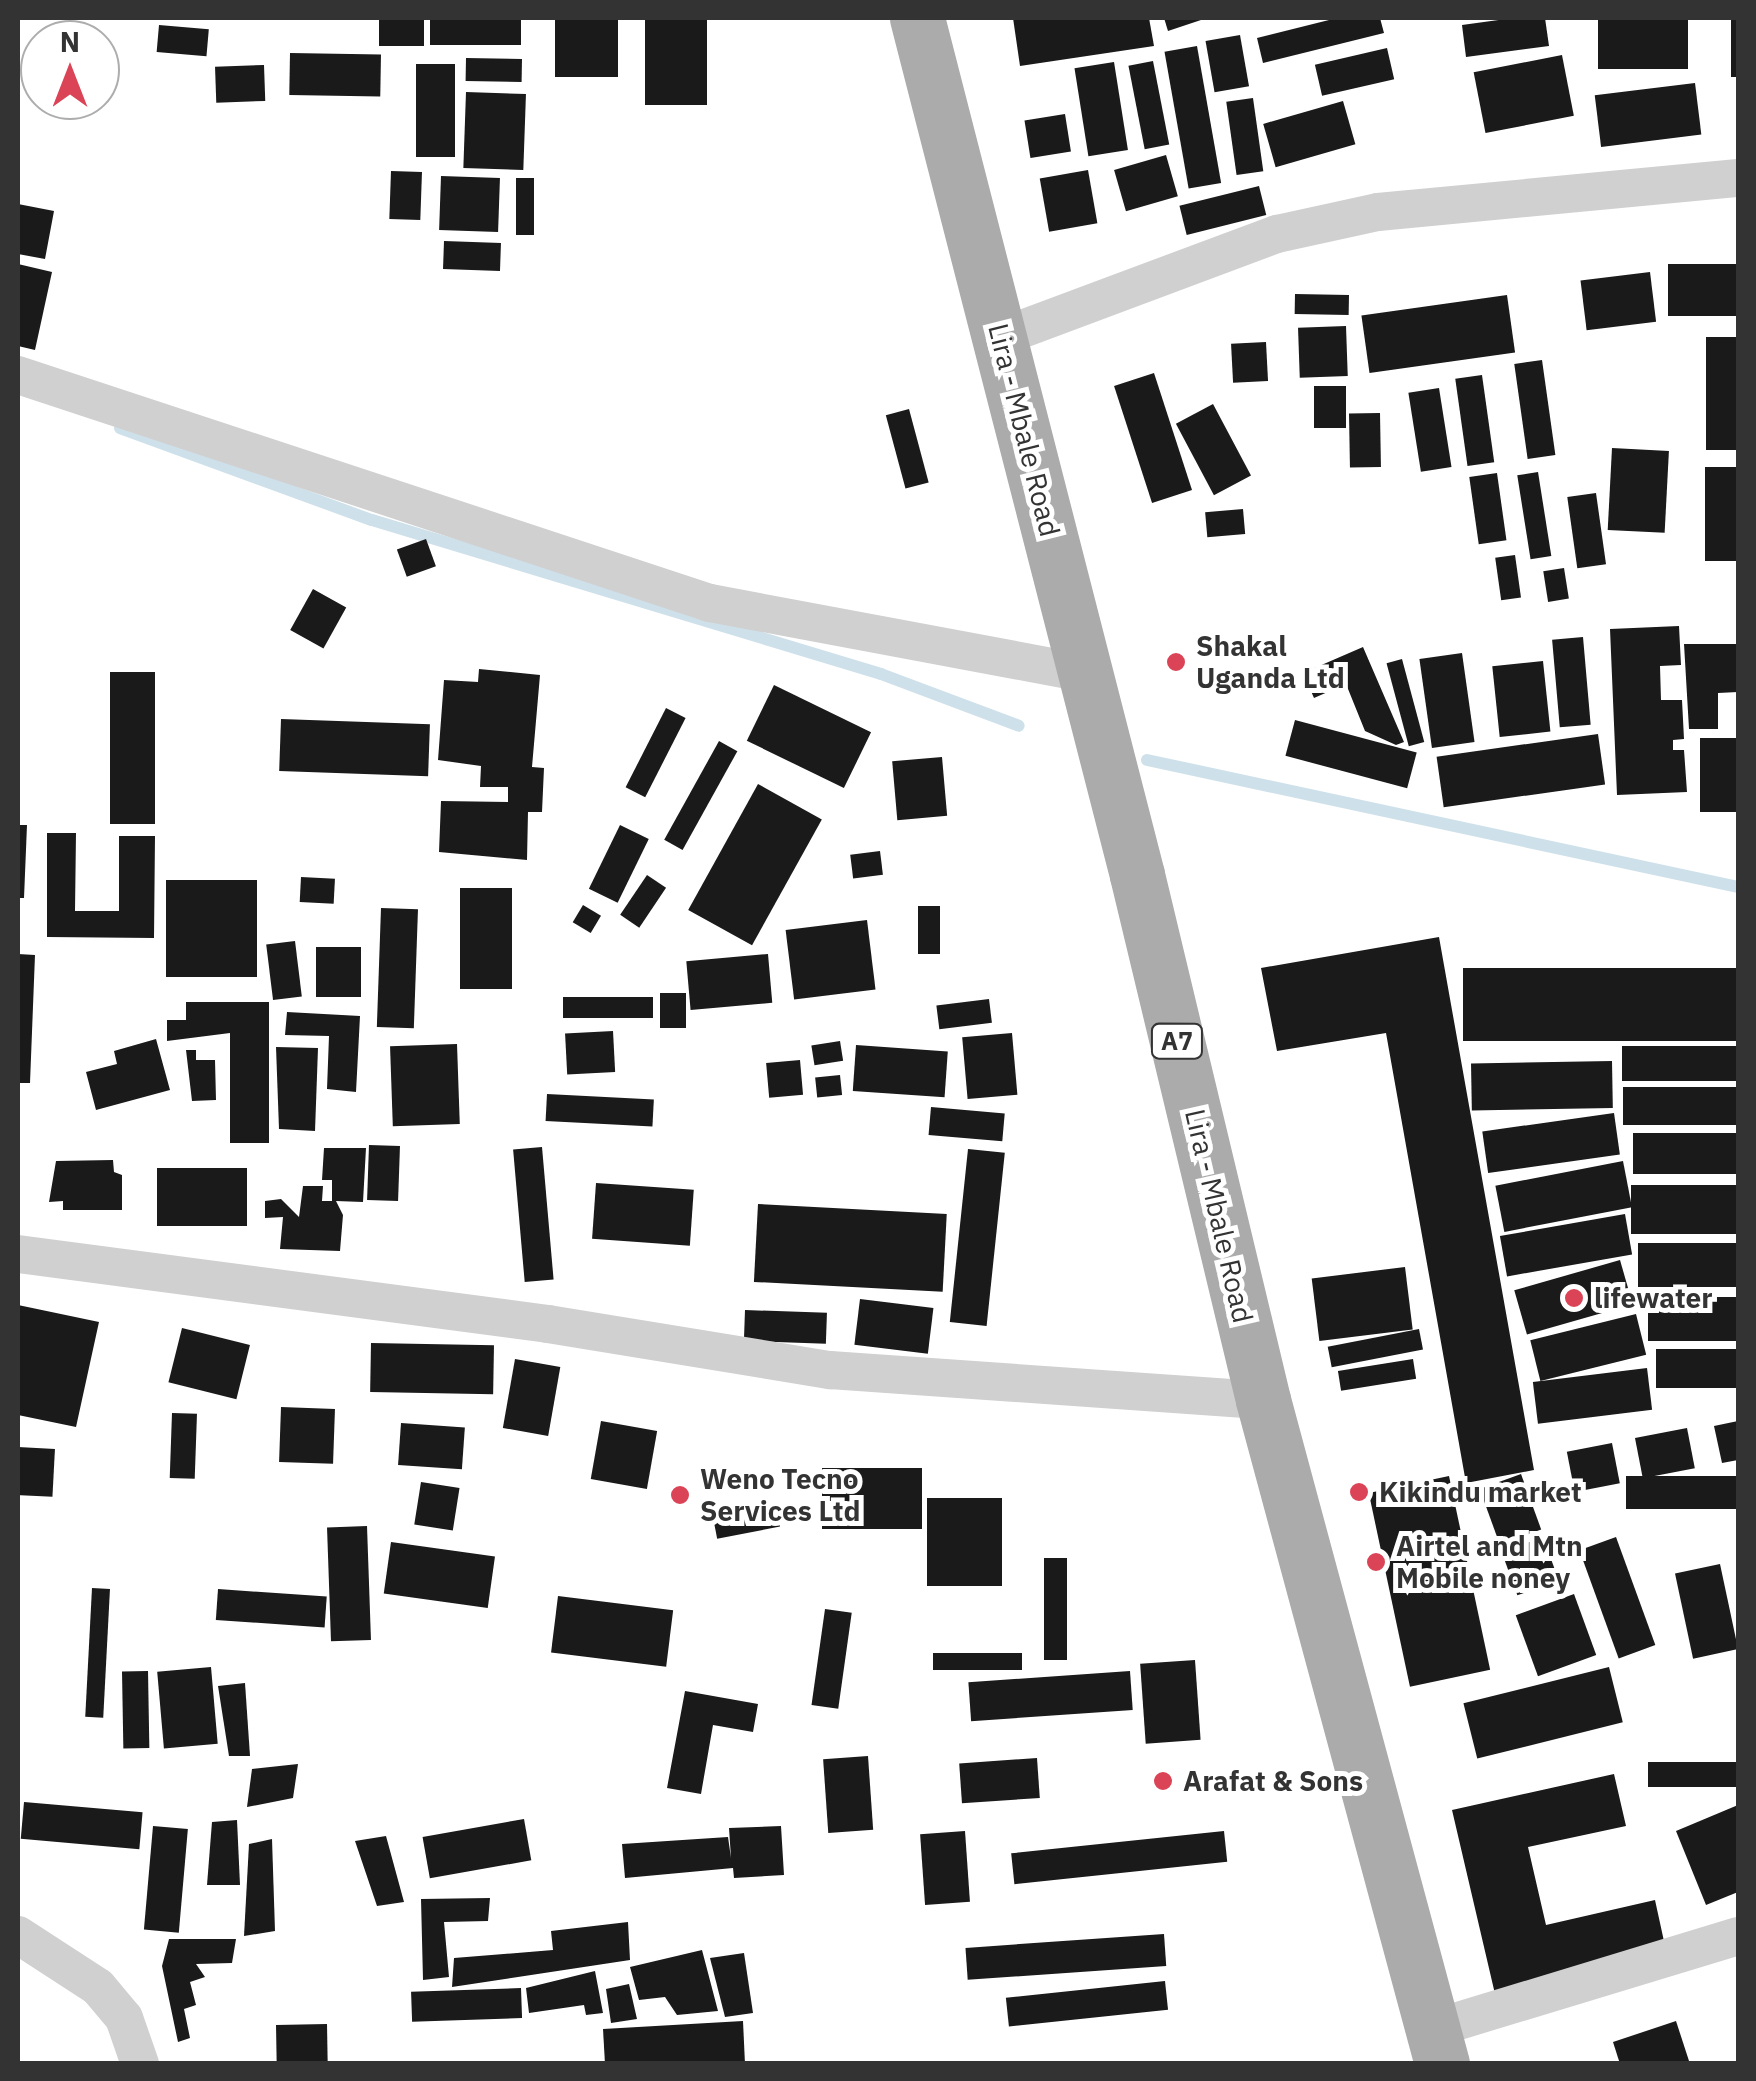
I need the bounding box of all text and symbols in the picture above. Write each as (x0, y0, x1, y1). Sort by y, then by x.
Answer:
north arrow (20, 20, 120, 120)
text: N (60, 23, 80, 60)
street label: Lira - Mbale Road (981, 320, 1067, 540)
place label: Shakal Uganda Ltd (1196, 629, 1345, 695)
marker: Shakal Uganda Ltd (1165, 651, 1187, 673)
road number: A7 (1150, 1021, 1204, 1061)
street label: Lira - Mbale Road (1178, 1106, 1260, 1326)
place label: lifewater (1594, 1281, 1713, 1315)
marker: lifewater (1563, 1287, 1585, 1309)
place label: Weno Tecno Services Ltd (700, 1462, 860, 1528)
place label: Kikindu market (1379, 1475, 1582, 1509)
marker: Kikindu market (1348, 1481, 1370, 1503)
marker: Weno Tecno Services Ltd (669, 1484, 691, 1506)
place label: Airtel and Mtn Mobile noney (1396, 1529, 1583, 1595)
marker: Airtel and Mtn Mobile noney (1365, 1551, 1387, 1573)
place label: Arafat & Sons (1183, 1764, 1363, 1798)
marker: Arafat & Sons (1152, 1770, 1174, 1792)

